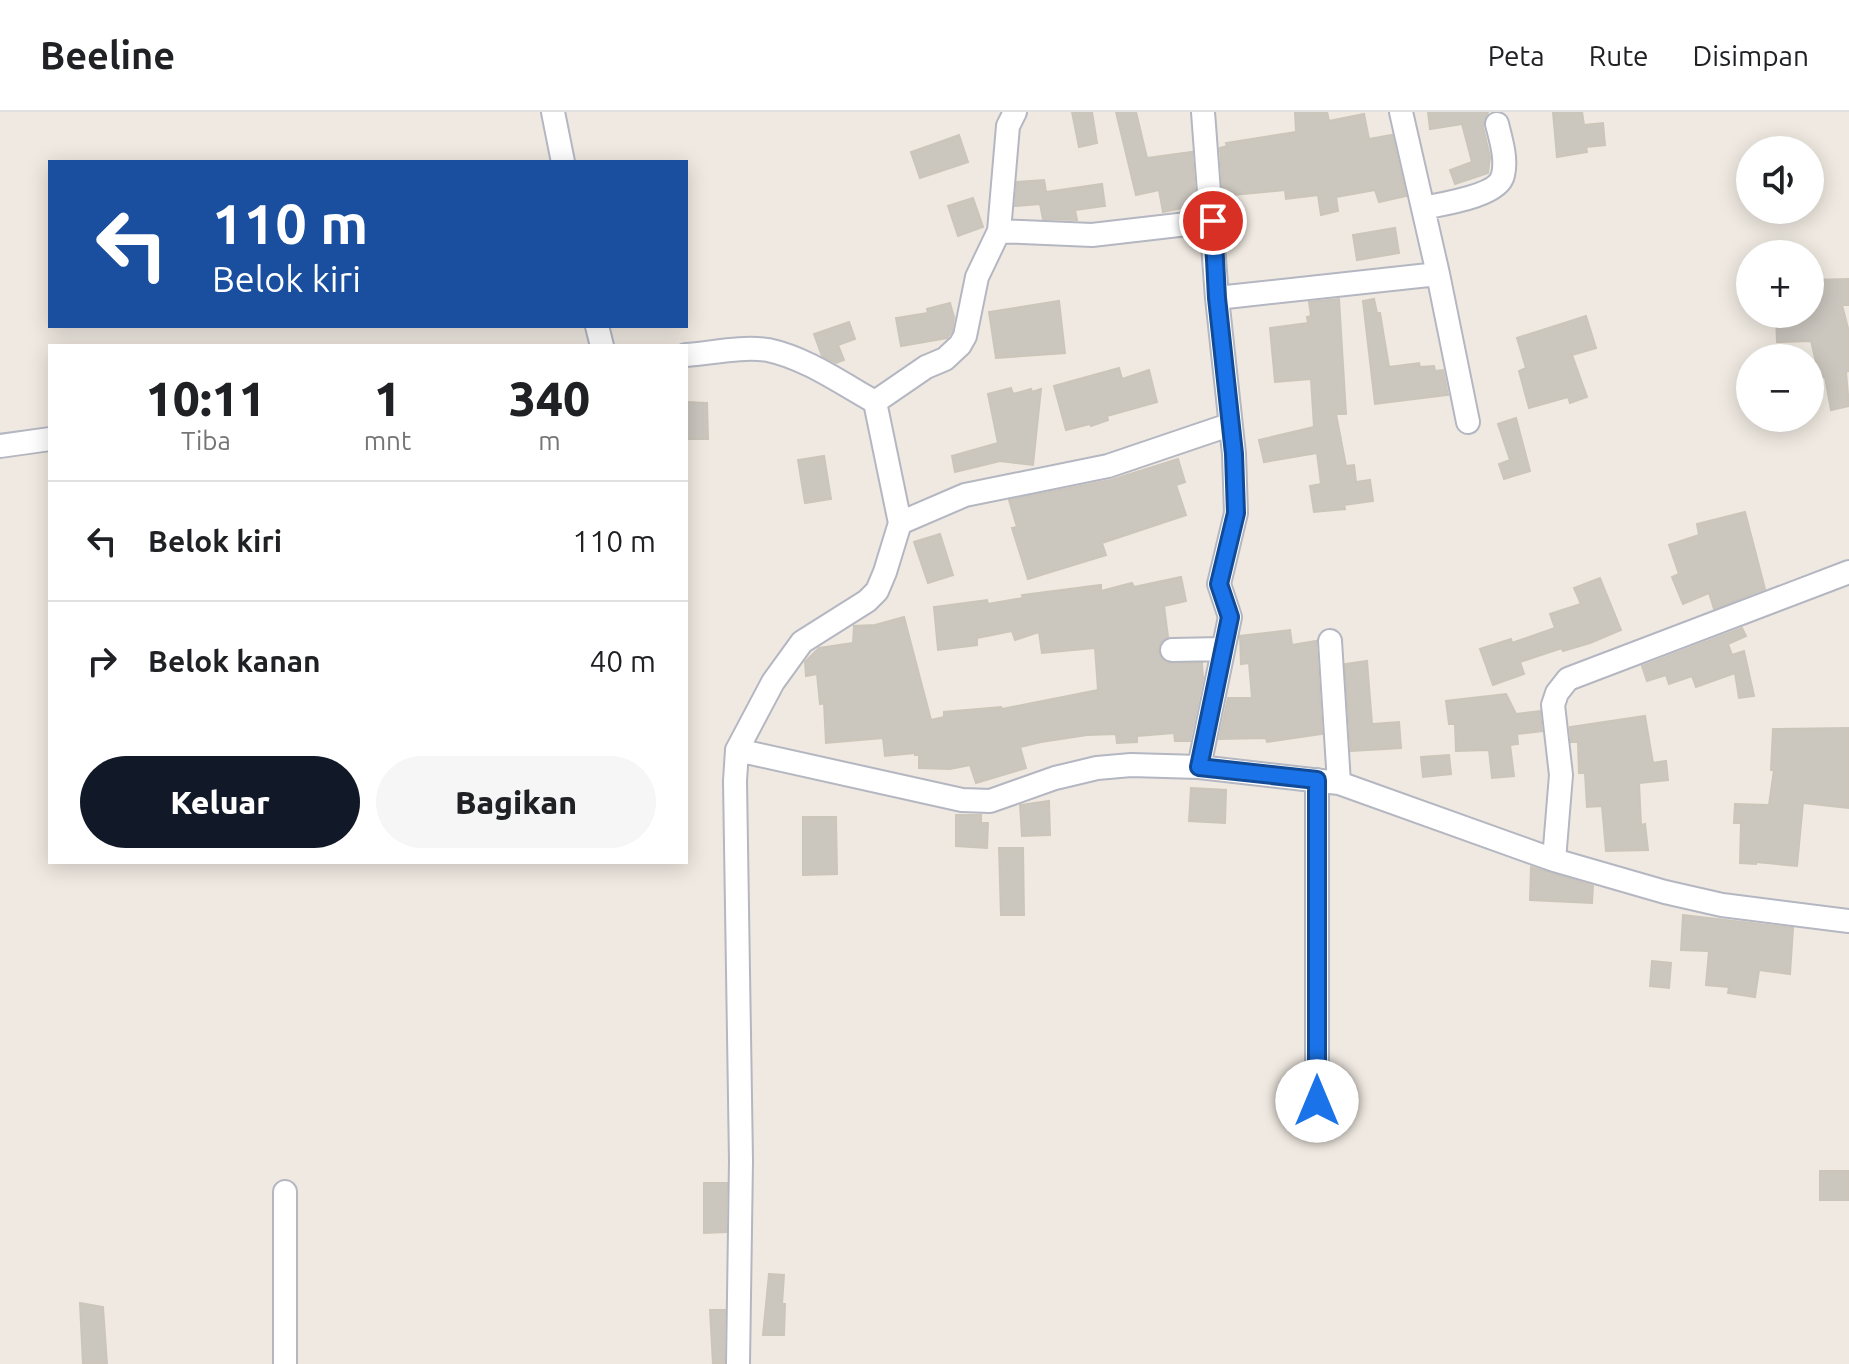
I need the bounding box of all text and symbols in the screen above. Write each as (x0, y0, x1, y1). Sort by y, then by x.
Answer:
text: Beeline (40, 34, 175, 76)
text: Peta (1488, 40, 1545, 71)
text: Rute (1589, 40, 1649, 71)
text: Disimpan (1693, 40, 1809, 71)
map controls (1736, 136, 1824, 432)
button: sound (1736, 136, 1824, 224)
pin (1179, 187, 1247, 255)
icon: left (80, 192, 184, 296)
text: 110 m (212, 192, 368, 255)
icon: arrive (1191, 199, 1235, 243)
button: + (1736, 240, 1824, 328)
text: Belok kiri (212, 258, 361, 299)
button: − (1736, 344, 1824, 432)
text: 10:11 (146, 371, 266, 425)
text: 1 (374, 371, 401, 425)
text: 340 (509, 371, 590, 425)
text: Tiba (181, 426, 231, 455)
text: mnt (364, 426, 411, 455)
text: m (538, 426, 561, 455)
icon: left (80, 519, 124, 563)
text: Belok kiri (148, 524, 282, 558)
text: 110 m (572, 524, 656, 558)
icon: right (80, 639, 124, 683)
text: Belok kanan (148, 644, 321, 678)
text: 40 m (589, 644, 656, 678)
button: Keluar (80, 756, 360, 848)
button: Bagikan (376, 756, 656, 848)
position arrow (1275, 1059, 1359, 1143)

